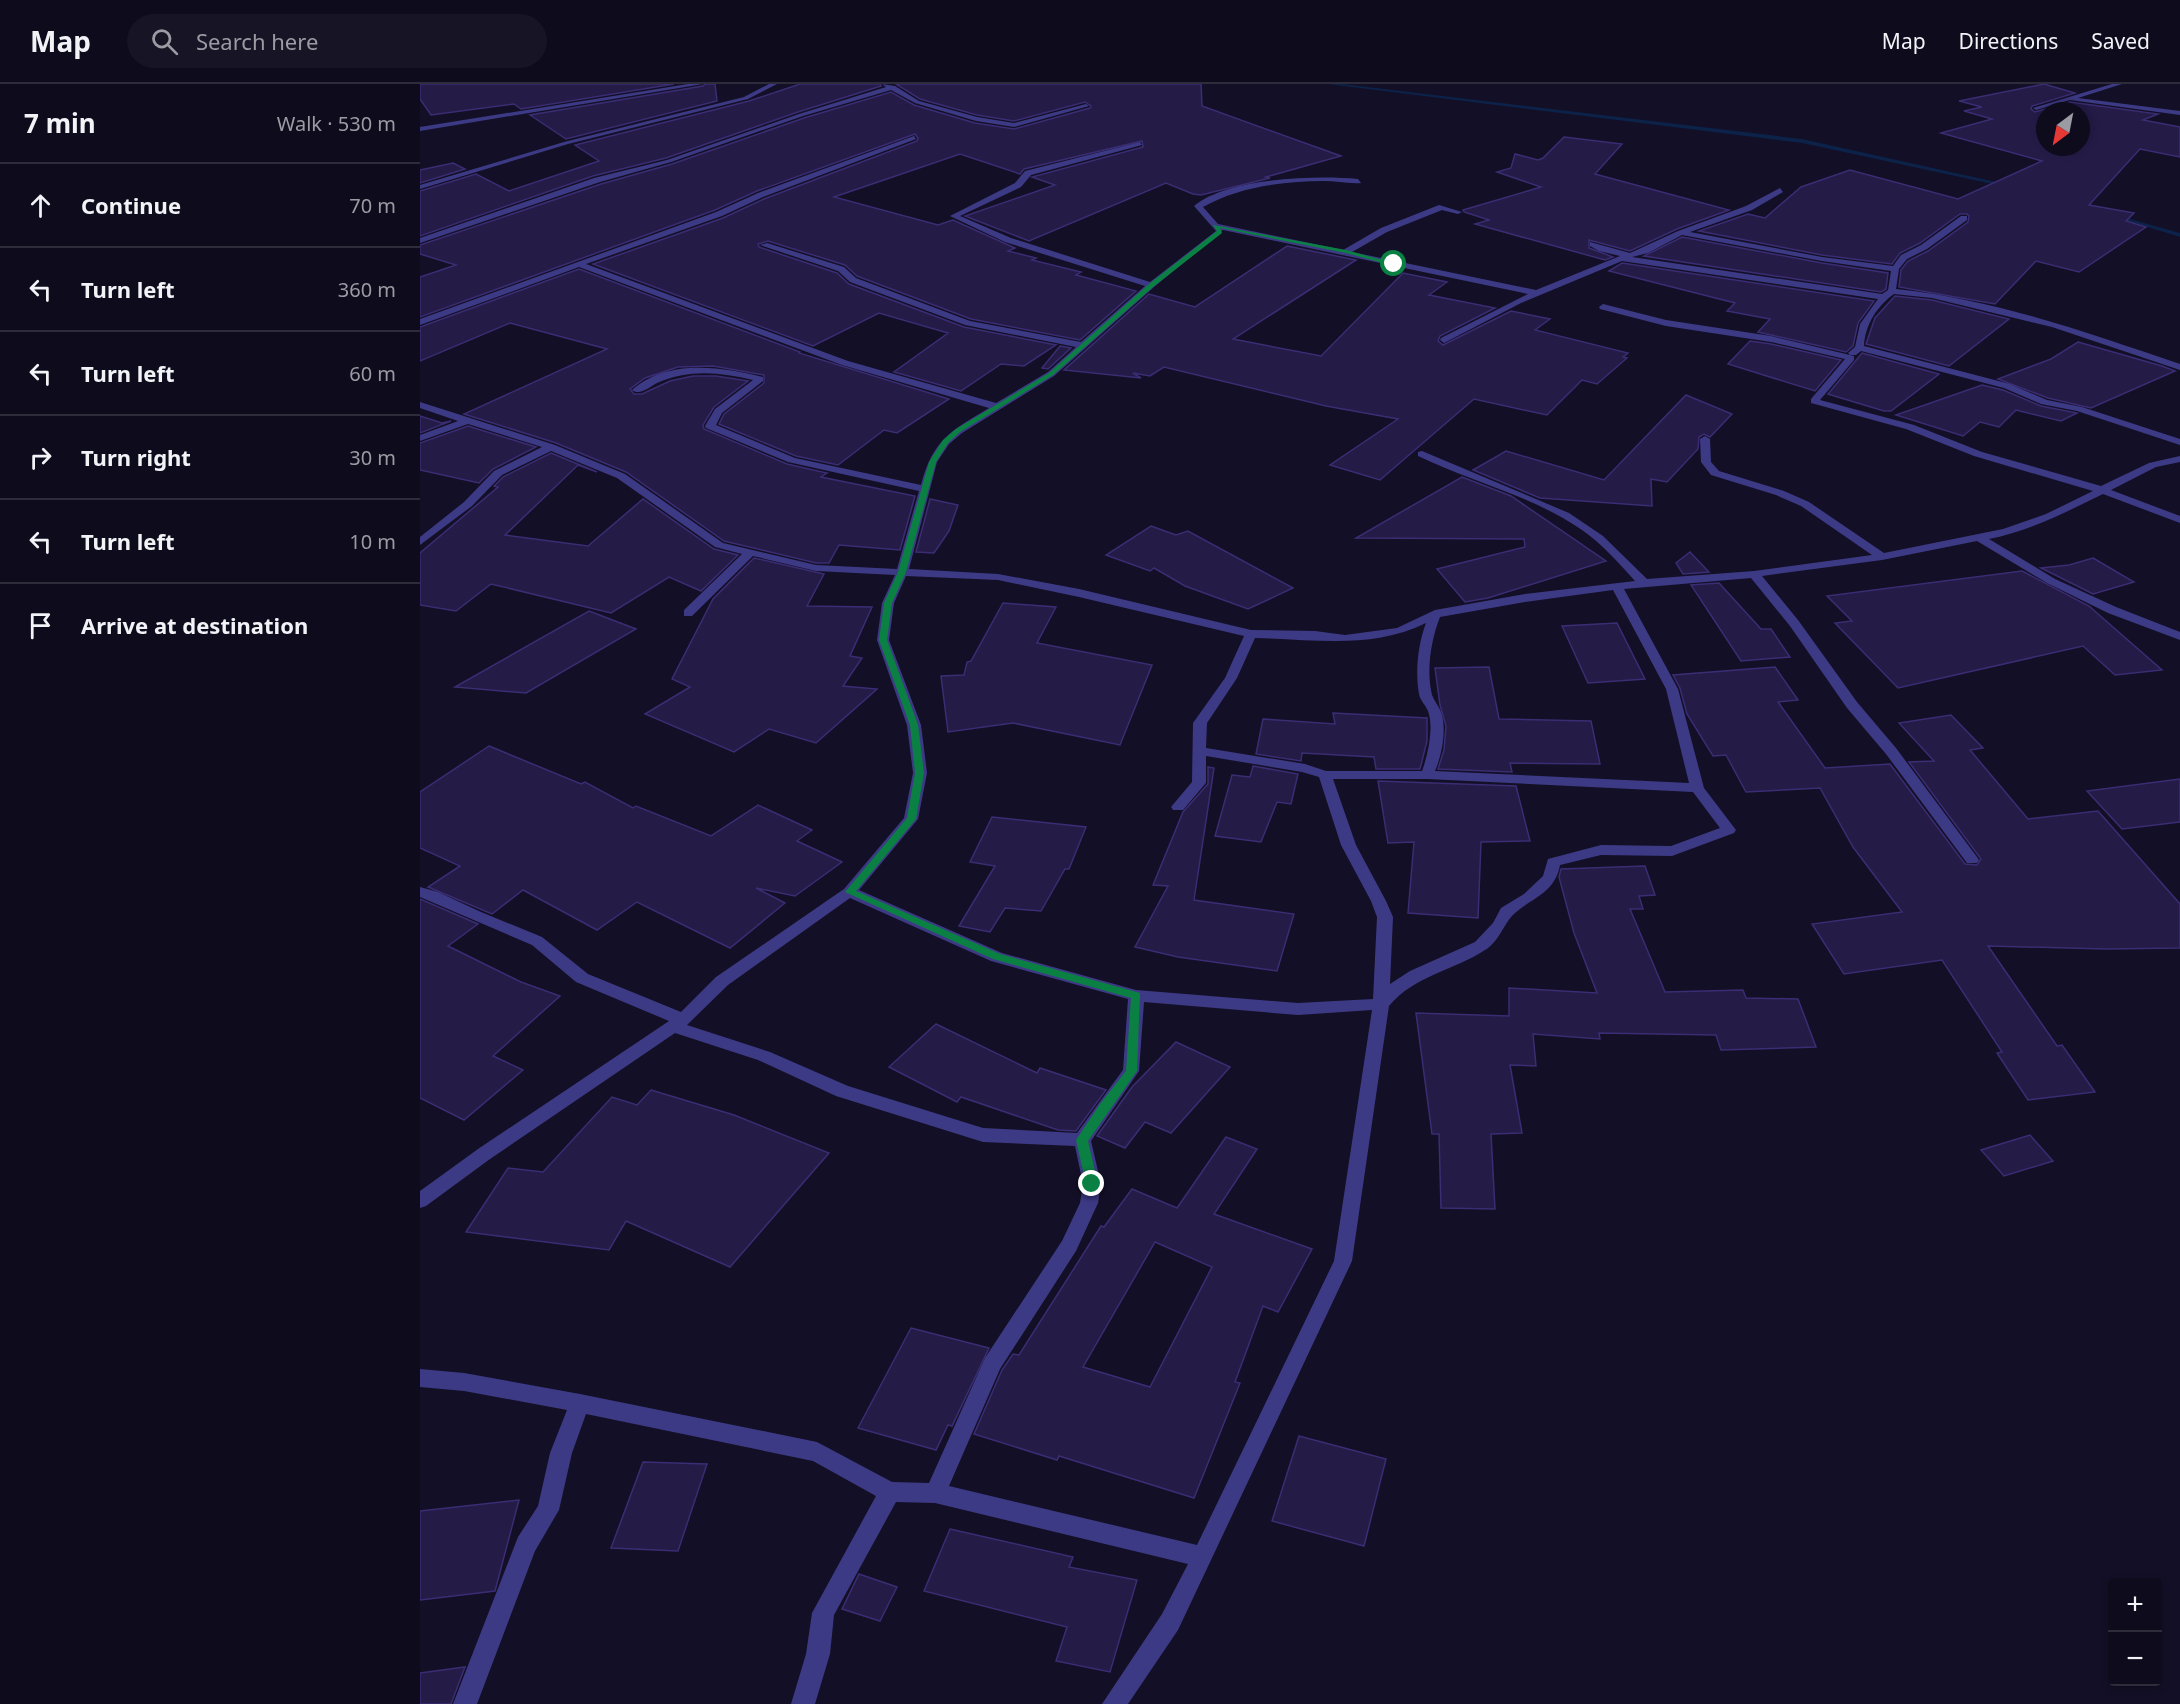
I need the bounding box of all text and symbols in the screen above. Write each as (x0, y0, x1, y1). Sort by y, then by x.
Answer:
search box (127, 14, 547, 68)
text: Map (30, 22, 91, 60)
icon: search (148, 25, 181, 58)
text: Search here (196, 26, 318, 56)
text: Map (1882, 27, 1926, 55)
text: Directions (1959, 27, 2058, 55)
text: Saved (2091, 27, 2150, 55)
north arrow (2036, 102, 2090, 156)
text: 7 min (24, 105, 96, 141)
text: Walk · 530 m (277, 110, 396, 137)
icon: ahead (24, 189, 57, 222)
text: Continue (81, 190, 181, 220)
text: 70 m (349, 192, 396, 219)
route start (1380, 250, 1406, 276)
icon: left (24, 273, 57, 306)
text: Turn left (81, 274, 175, 304)
text: 360 m (338, 276, 396, 303)
icon: left (24, 357, 57, 390)
text: Turn left (81, 358, 175, 388)
text: 60 m (349, 360, 396, 387)
icon: right (24, 441, 57, 474)
text: Turn right (81, 442, 191, 472)
text: 30 m (349, 444, 396, 471)
icon: left (24, 525, 57, 558)
text: Turn left (81, 526, 175, 556)
text: 10 m (349, 528, 396, 555)
icon: arrive (24, 609, 57, 642)
text: Arrive at destination (81, 610, 308, 640)
route end (1078, 1170, 1104, 1196)
map controls (2108, 1578, 2162, 1686)
button: + (2108, 1578, 2162, 1632)
button: − (2108, 1632, 2162, 1686)

